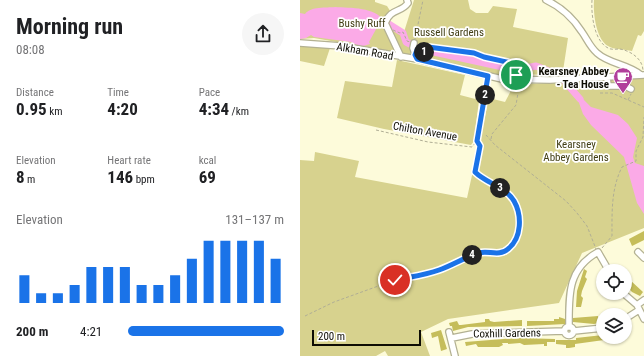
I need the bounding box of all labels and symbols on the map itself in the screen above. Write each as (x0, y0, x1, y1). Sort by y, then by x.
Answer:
park label: Bushy Ruff (339, 17, 386, 30)
park label: Russell Gardens (414, 26, 484, 39)
street label: Alkham Road (336, 40, 394, 63)
pin: 1 (414, 42, 434, 62)
pin (499, 58, 533, 92)
place label: Kearsney Abbey - Tea House (538, 65, 609, 91)
cafe icon: Kearsney Abbey - Tea House (612, 66, 634, 94)
pin: 2 (475, 85, 495, 105)
street label: Chilton Avenue (392, 119, 458, 144)
park label: Kearsney Abbey Gardens (543, 138, 609, 164)
pin: 3 (490, 178, 510, 198)
pin: 4 (462, 245, 482, 265)
pin (378, 263, 412, 297)
street label: Coxhill Gardens (473, 326, 541, 341)
scale bar (312, 328, 421, 347)

